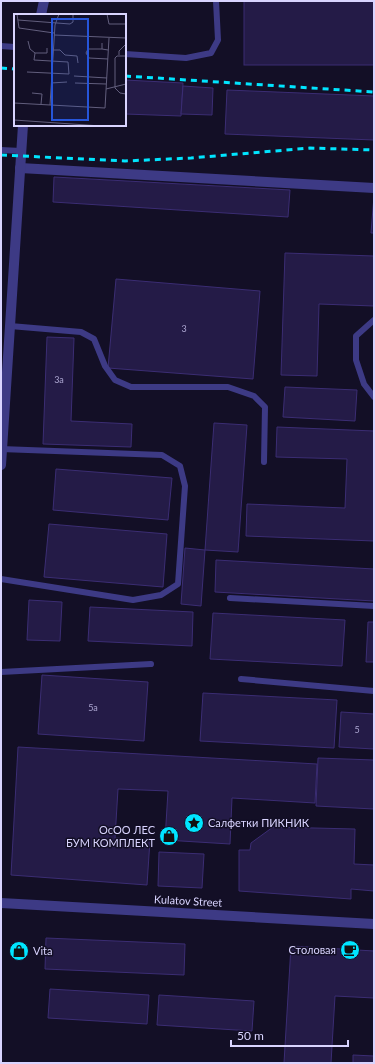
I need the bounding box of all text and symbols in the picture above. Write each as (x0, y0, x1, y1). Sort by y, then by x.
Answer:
inset map (14, 14, 126, 126)
house number: 3 (181, 323, 187, 334)
house number: 3а (54, 374, 64, 385)
house number: 5а (88, 702, 98, 713)
house number: 5 (354, 724, 360, 735)
place icon: Салфетки ПИКНИК (183, 812, 205, 834)
place label: Салфетки ПИКНИК (208, 816, 310, 829)
place label: ОсОО ЛЕС БУМ КОМПЛЕКТ (66, 823, 156, 849)
shop icon: ОсОО ЛЕС БУМ КОМПЛЕКТ (158, 825, 180, 847)
street label: Kulatov Street (154, 892, 223, 909)
cafe icon: Столовая (339, 939, 361, 961)
shop icon: Vita (8, 940, 30, 962)
place label: Столовая (288, 943, 336, 956)
place label: Vita (33, 944, 53, 957)
scale bar (231, 1022, 348, 1048)
text: 50 m (237, 1028, 264, 1043)

